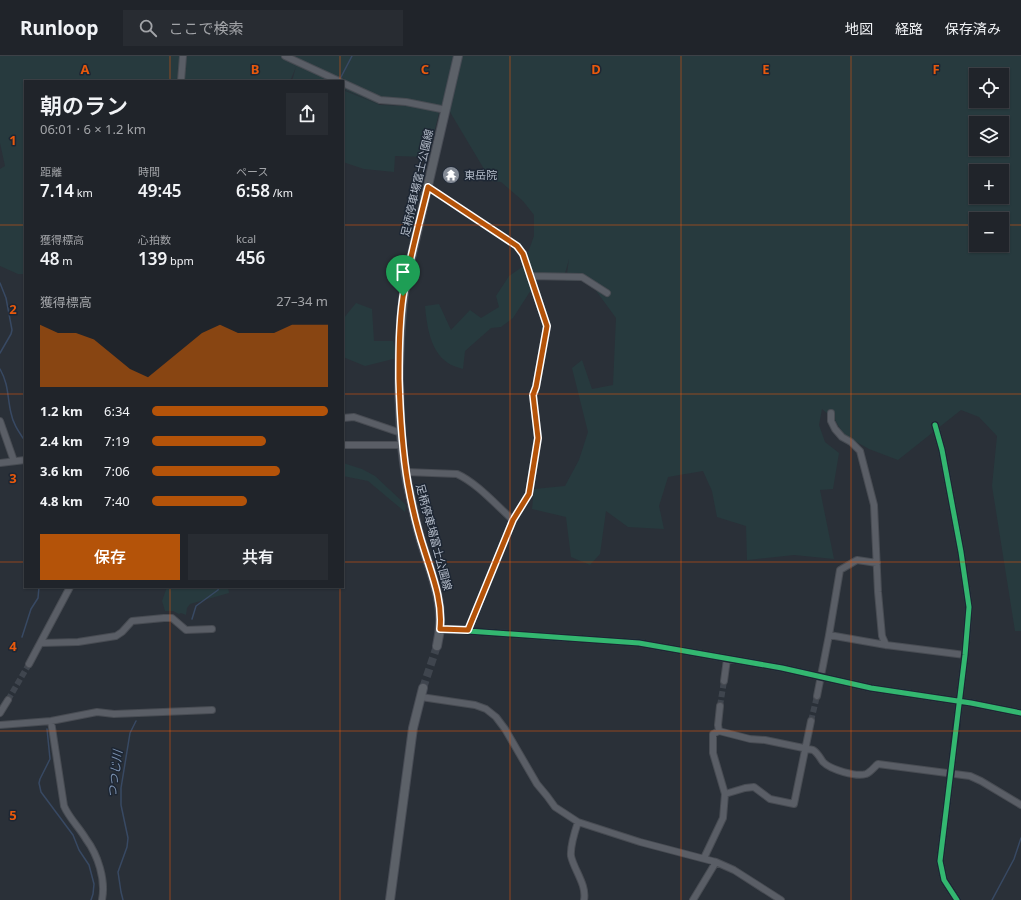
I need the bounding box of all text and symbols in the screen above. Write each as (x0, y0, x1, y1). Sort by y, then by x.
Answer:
search box (123, 10, 403, 46)
text: Runloop (20, 15, 99, 41)
icon: search (137, 17, 159, 39)
text: ここで検索 (169, 18, 244, 38)
text: 地図 (845, 19, 873, 38)
text: 経路 (895, 19, 923, 38)
text: 保存済み (945, 19, 1001, 38)
text: A (81, 60, 90, 78)
text: B (251, 60, 259, 78)
text: C (421, 60, 429, 78)
text: D (591, 60, 601, 78)
text: E (762, 60, 770, 78)
text: F (932, 60, 940, 78)
map controls (969, 68, 1009, 252)
button: locate (969, 68, 1009, 108)
text: 朝のラン (40, 90, 128, 120)
button: share (286, 93, 328, 135)
button: layers (969, 116, 1009, 156)
text: 06:01 · 6 × 1.2 km (40, 120, 146, 138)
street label: 足柄停車場富士公園線 (397, 128, 436, 238)
text: 1 (9, 131, 17, 149)
text: 距離 (40, 164, 62, 179)
text: 時間 (138, 164, 160, 179)
text: ペース (236, 164, 268, 179)
button: + (969, 164, 1009, 204)
temple icon: 東岳院 (441, 165, 461, 185)
place label: 東岳院 (464, 167, 497, 182)
text: 7.14 (40, 179, 74, 202)
text: 49:45 (138, 179, 182, 202)
text: 6:58 (236, 179, 270, 202)
text: km (74, 185, 93, 200)
text: /km (270, 185, 293, 200)
button: − (969, 212, 1009, 252)
text: kcal (236, 231, 256, 246)
text: 獲得標高 (40, 232, 84, 247)
text: 心拍数 (138, 232, 171, 247)
text: 456 (236, 246, 265, 269)
text: 48 (40, 247, 59, 270)
text: 139 (138, 247, 167, 270)
text: m (59, 253, 73, 268)
text: bpm (167, 253, 194, 268)
pin (386, 255, 420, 296)
icon: arrive (392, 261, 414, 283)
text: 27–34 m (276, 292, 328, 310)
text: 獲得標高 (40, 293, 92, 311)
text: 2 (9, 300, 17, 318)
text: 1.2 km (40, 402, 83, 420)
text: 6:34 (104, 402, 130, 420)
text: 2.4 km (40, 432, 83, 450)
text: 7:19 (104, 432, 130, 450)
text: 3.6 km (40, 462, 83, 480)
text: 7:06 (104, 462, 130, 480)
text: 3 (9, 469, 17, 487)
street label: 足柄停車場富士公園線 (413, 482, 456, 592)
text: 4.8 km (40, 492, 83, 510)
text: 7:40 (104, 492, 130, 510)
button: 保存 (40, 534, 180, 580)
button: 共有 (188, 534, 328, 580)
text: 4 (9, 637, 17, 655)
water label: つつじ川 (103, 747, 126, 799)
text: 5 (9, 806, 17, 824)

